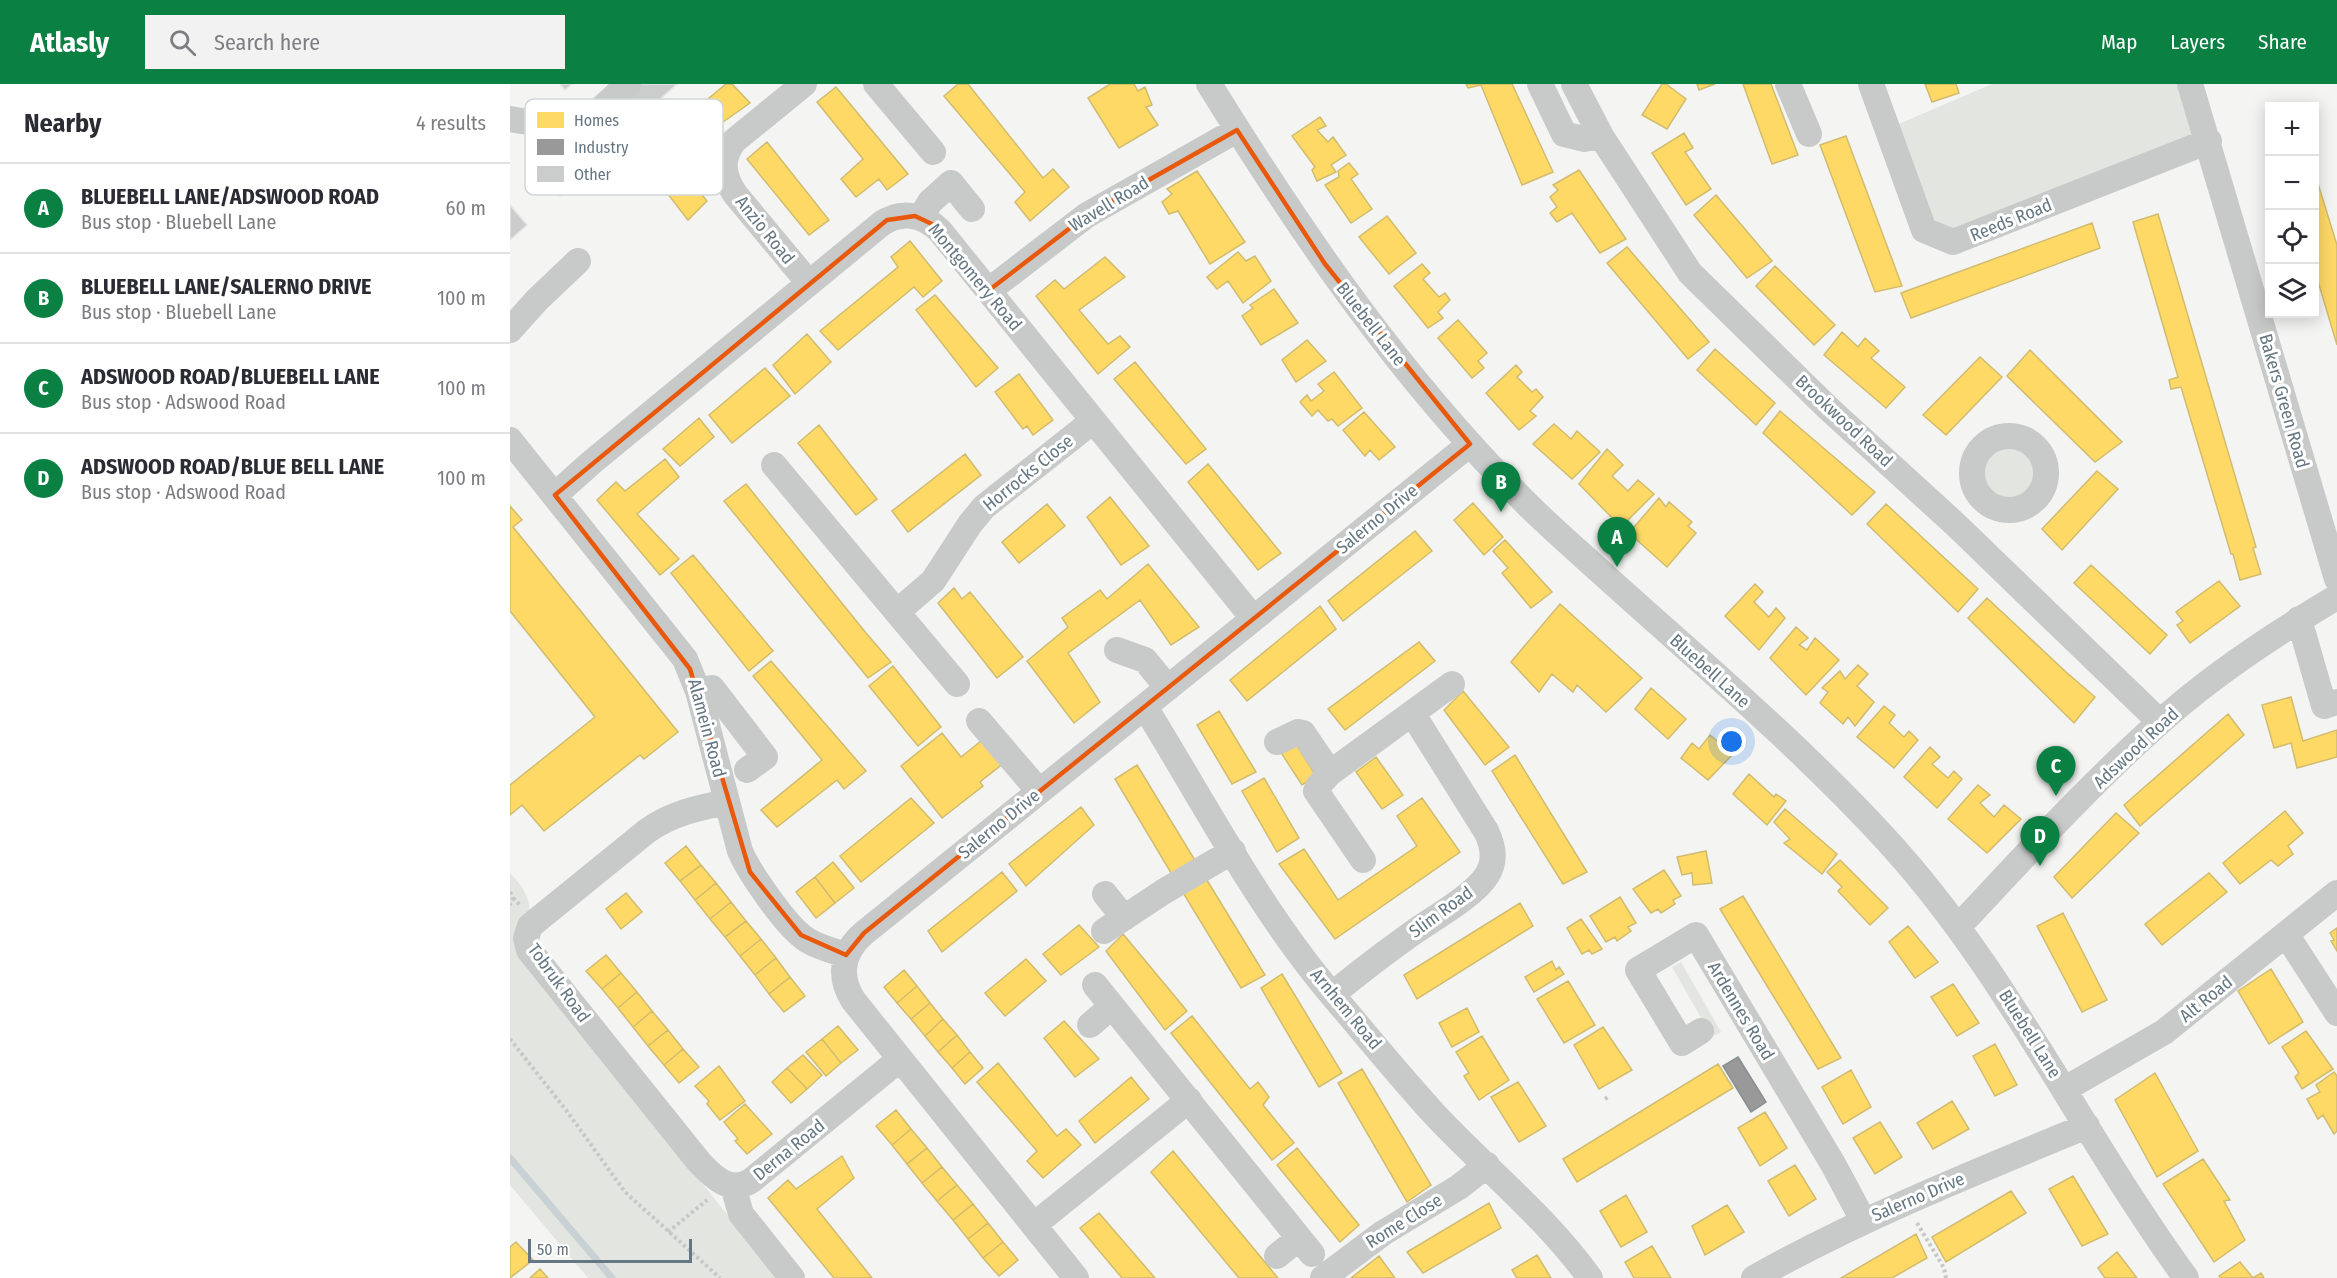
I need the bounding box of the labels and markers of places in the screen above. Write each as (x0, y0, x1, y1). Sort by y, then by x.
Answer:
pin: B (1482, 462, 1520, 512)
pin: A (1598, 518, 1636, 567)
pin: C (2036, 746, 2076, 796)
pin: D (2020, 816, 2060, 866)

